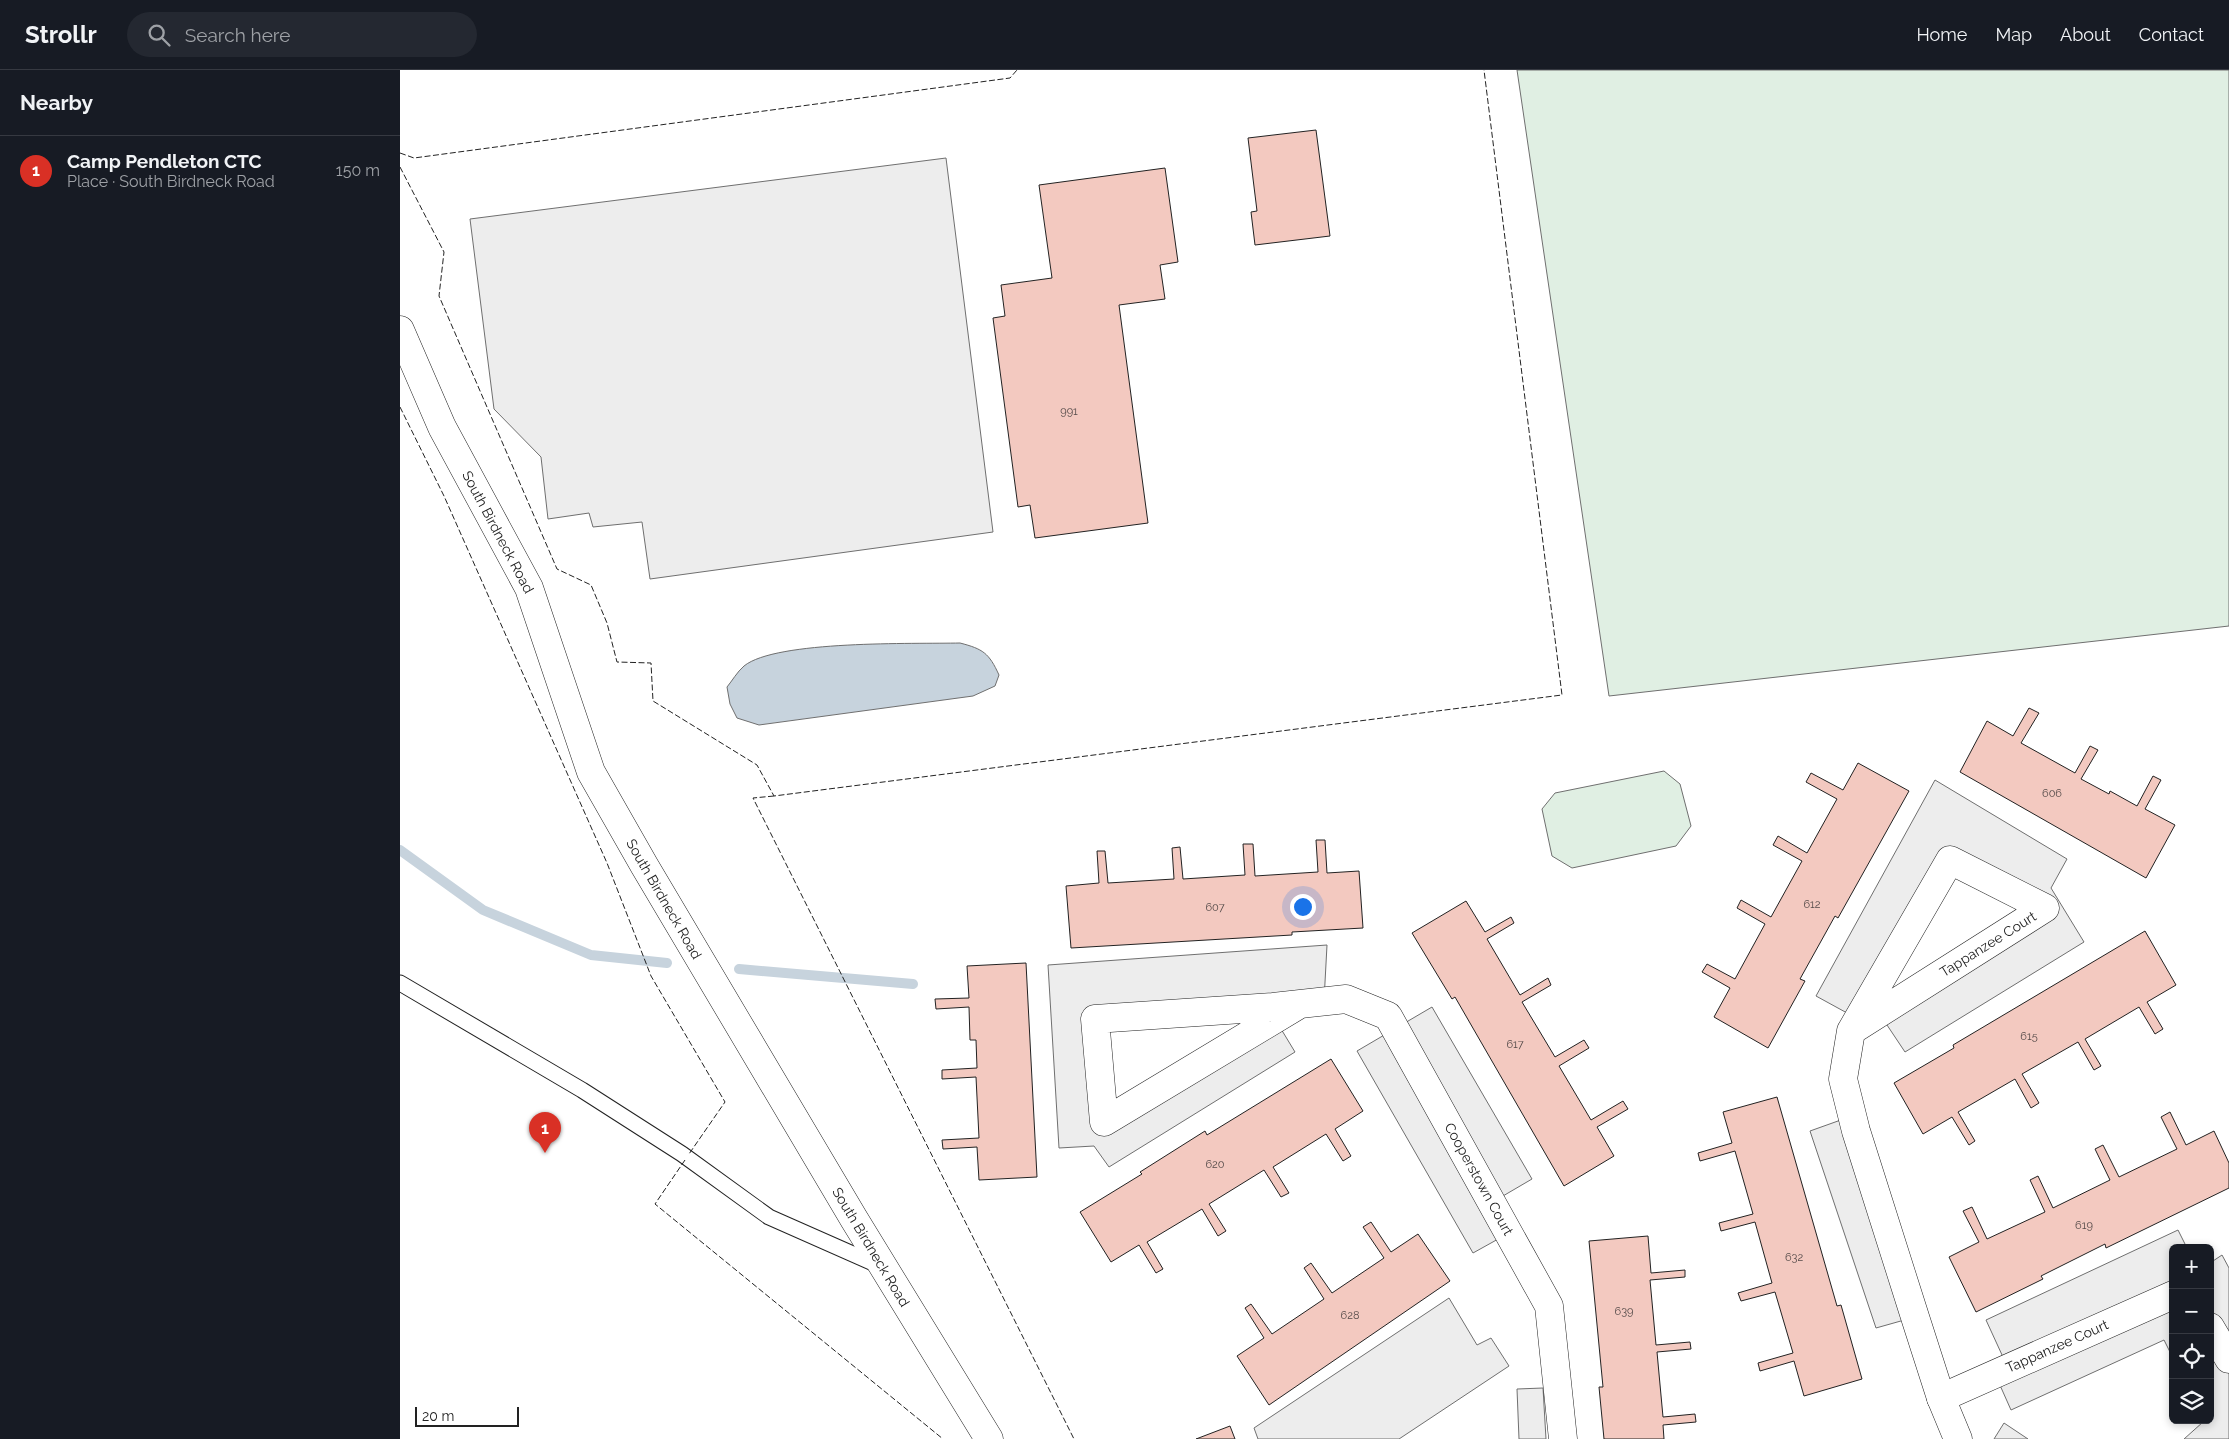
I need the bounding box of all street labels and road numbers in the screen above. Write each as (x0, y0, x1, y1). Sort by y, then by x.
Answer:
street label: South Birdneck Road (459, 468, 537, 596)
street label: South Birdneck Road (623, 836, 705, 962)
street label: Tappanzee Court (1937, 908, 2039, 980)
street label: Cooperstown Court (1441, 1120, 1517, 1238)
street label: South Birdneck Road (829, 1185, 913, 1309)
street label: Tappanzee Court (2003, 1316, 2111, 1376)

